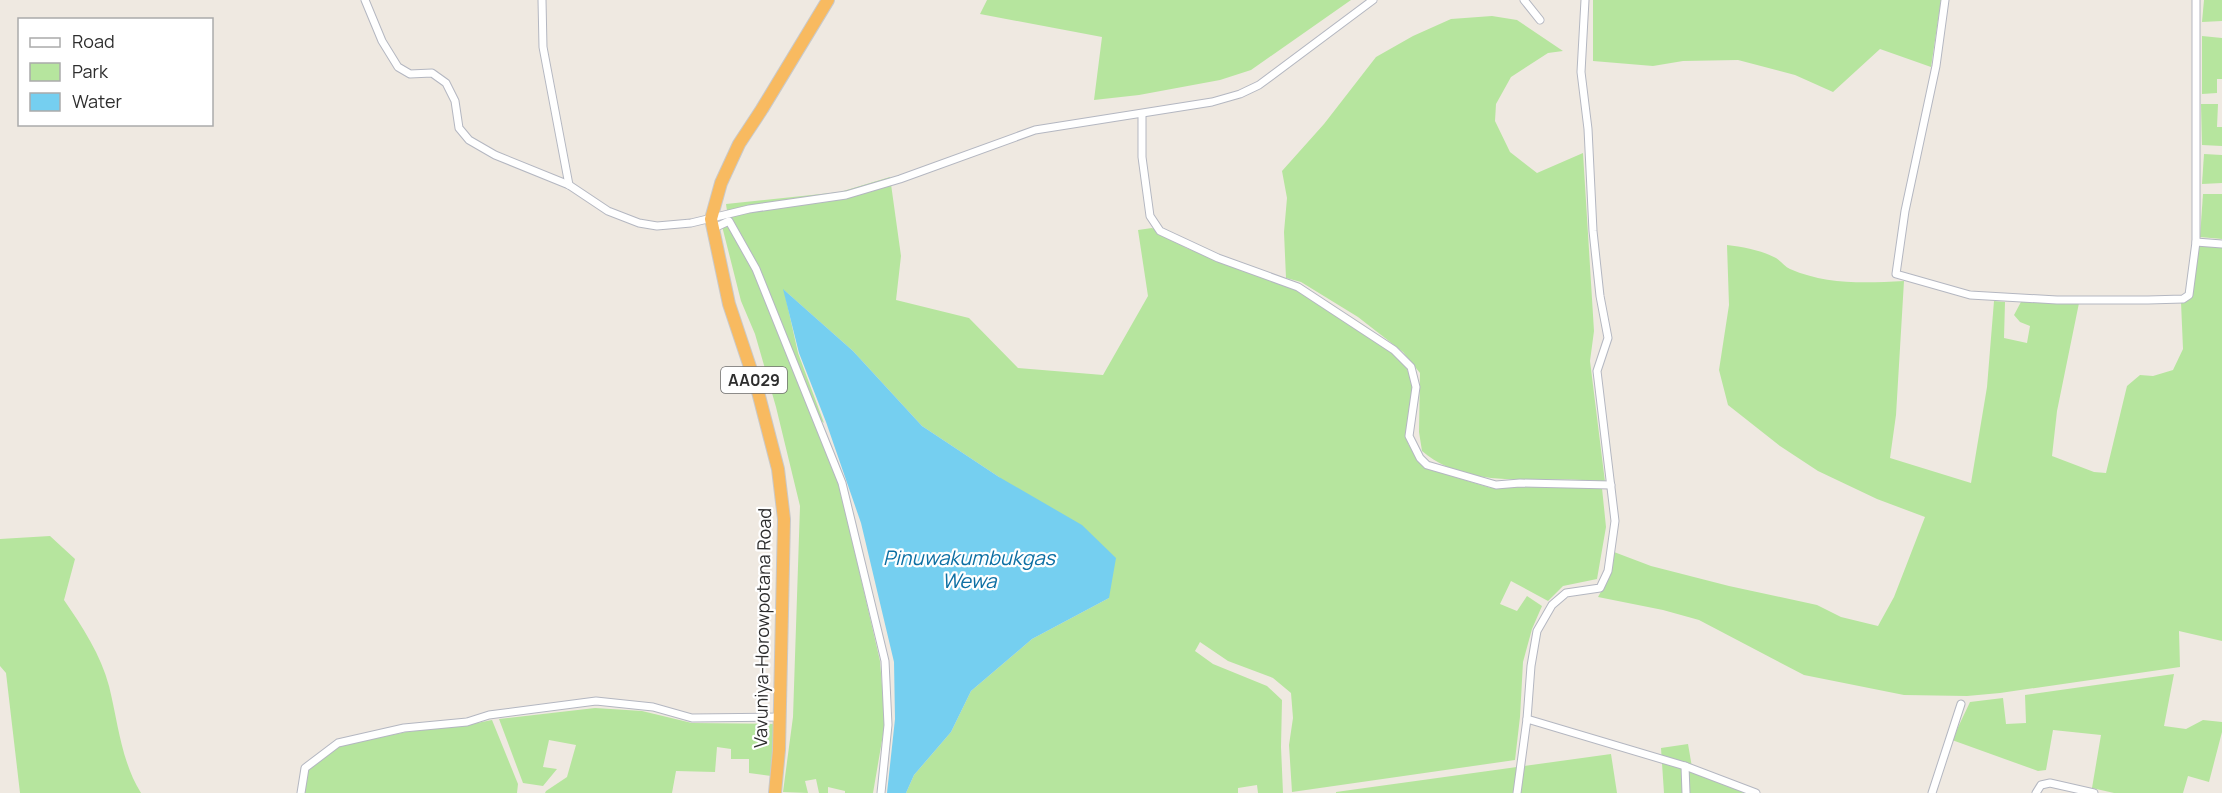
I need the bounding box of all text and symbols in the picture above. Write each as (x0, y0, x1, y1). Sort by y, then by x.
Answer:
legend (18, 18, 213, 126)
text: Road (72, 29, 115, 53)
text: Park (72, 59, 109, 83)
text: Water (72, 89, 122, 113)
road number: AA029 (721, 367, 787, 393)
street label: Vavuniya-Horowpotana Road (748, 508, 776, 748)
water label: Pinuwakumbukgas Wewa (883, 544, 1057, 594)

